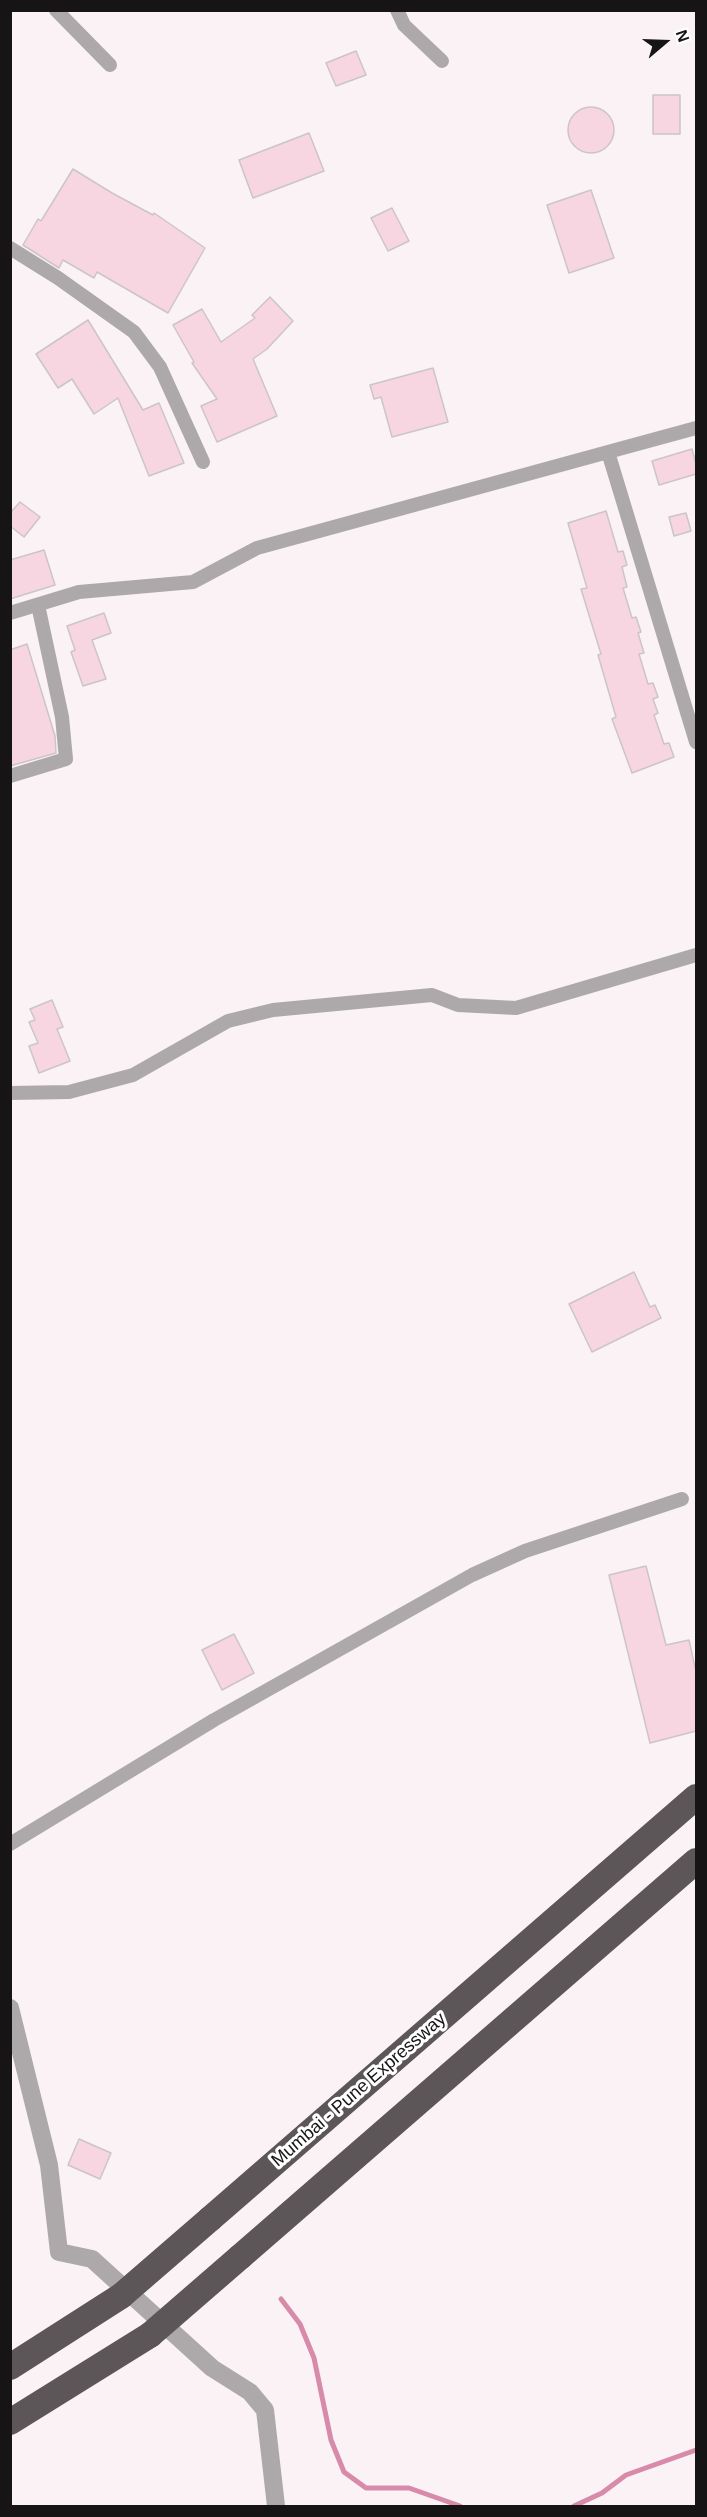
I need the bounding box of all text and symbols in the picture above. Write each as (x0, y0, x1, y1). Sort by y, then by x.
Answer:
north arrow (635, 12, 695, 72)
text: N (673, 28, 692, 44)
street label: Mumbai - Pune Expressway (267, 2008, 451, 2172)

